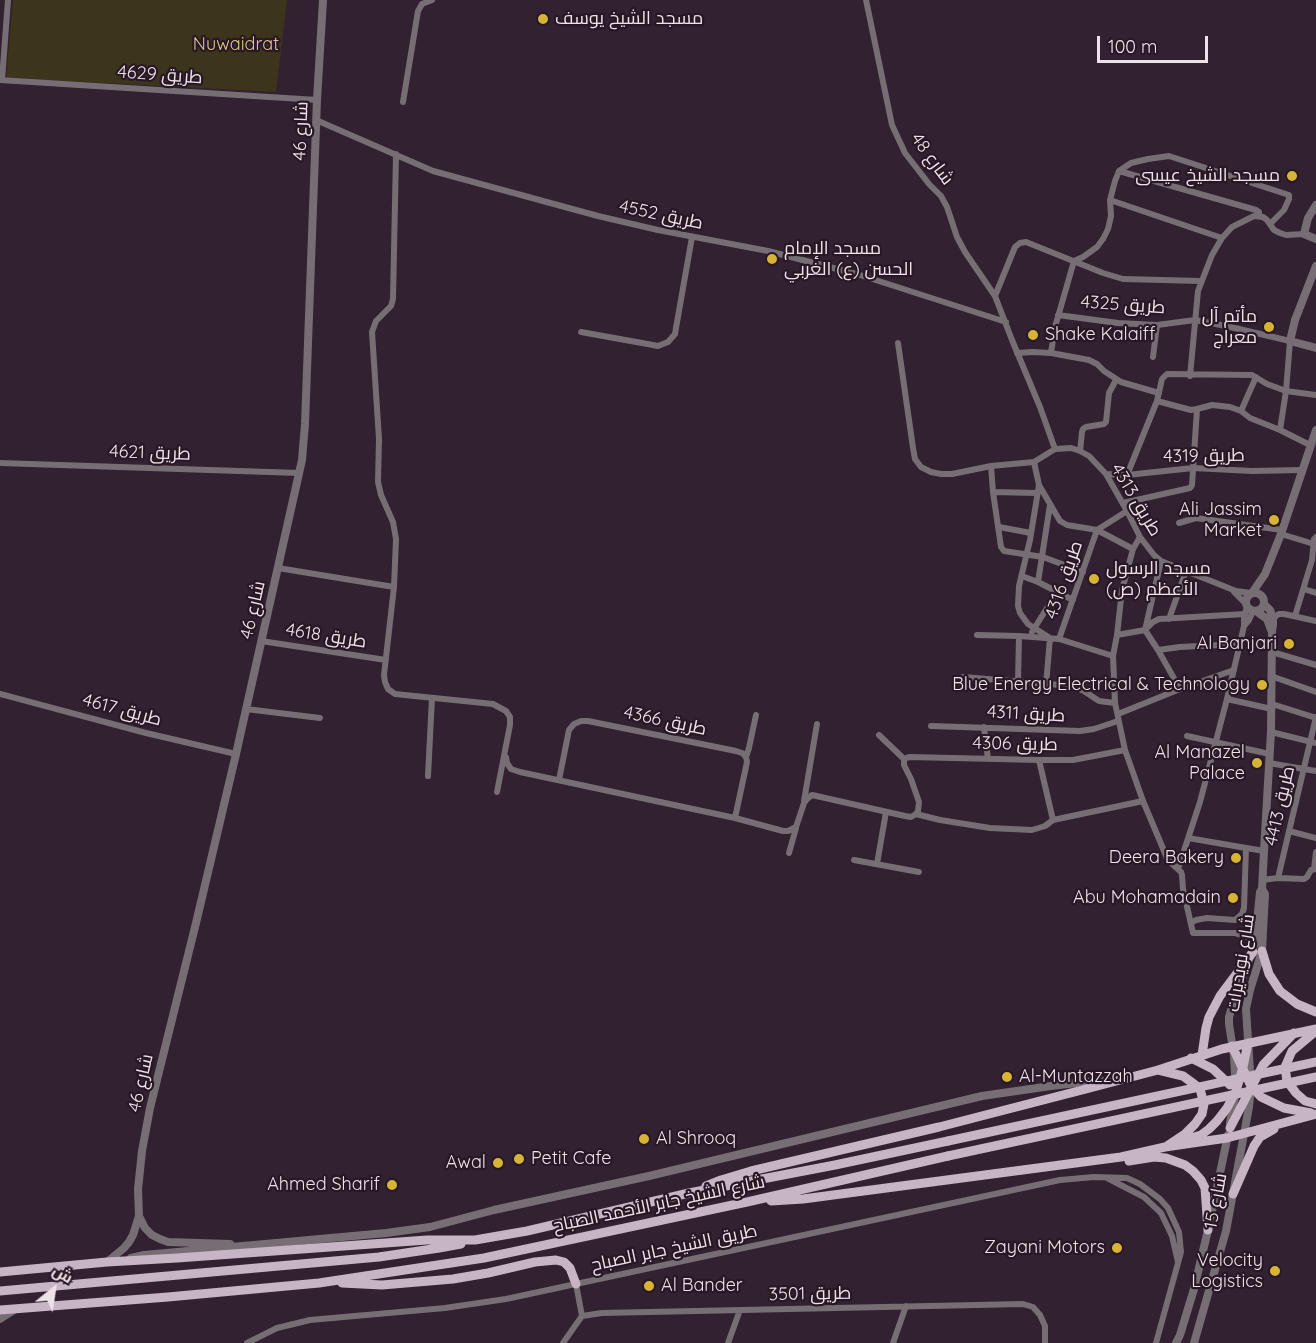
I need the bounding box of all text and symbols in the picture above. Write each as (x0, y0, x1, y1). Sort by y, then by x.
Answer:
place label: مسجد الشيخ يوسف (555, 8, 703, 30)
marker: مسجد الشيخ يوسف (536, 12, 550, 26)
scale bar (1100, 24, 1211, 62)
park label: Nuwaidrat (193, 34, 279, 56)
text: 100 m (1108, 35, 1157, 58)
street label: طريق 4629 (117, 61, 203, 89)
street label: شارع 46 (289, 101, 313, 161)
street label: شارع 48 (906, 129, 958, 189)
place label: مسجد الشيخ عيسى (1135, 165, 1280, 187)
marker: مسجد الشيخ عيسى (1285, 169, 1299, 183)
street label: طريق 4552 (617, 196, 705, 234)
place label: مسجد الإمام الحسن (ع) الغربي (784, 238, 913, 280)
marker: مسجد الإمام الحسن (ع) الغربي (765, 252, 779, 266)
street label: طريق 4325 (1080, 291, 1166, 319)
place label: مأتم آل معراج (1202, 306, 1257, 348)
marker: مأتم آل معراج (1262, 320, 1276, 334)
place label: Shake Kalaiff (1045, 324, 1155, 346)
marker: Shake Kalaiff (1026, 328, 1040, 342)
street label: طريق 4621 (109, 441, 191, 465)
street label: طريق 4319 (1163, 444, 1245, 468)
street label: طريق 4313 (1106, 460, 1166, 540)
place label: Ali Jassim Market (1179, 499, 1262, 542)
marker: Ali Jassim Market (1267, 513, 1281, 527)
street label: طريق 4316 (1041, 538, 1087, 622)
place label: مسجد الرسول الأعظم (ص) (1106, 558, 1211, 600)
marker: مسجد الرسول الأعظم (ص) (1087, 572, 1101, 586)
street label: شارع 46 (236, 579, 270, 641)
street label: طريق 4618 (284, 619, 368, 653)
place label: Al Banjari (1197, 633, 1277, 655)
marker: Al Banjari (1282, 637, 1296, 651)
place label: Blue Energy Electrical & Technology (952, 674, 1250, 696)
marker: Blue Energy Electrical & Technology (1255, 678, 1269, 692)
street label: طريق 4617 (80, 689, 164, 731)
street label: طريق 4311 (986, 701, 1066, 727)
street label: طريق 4366 (622, 702, 708, 740)
street label: طريق 4306 (972, 732, 1058, 756)
place label: Al Manazel Palace (1154, 742, 1245, 784)
marker: Al Manazel Palace (1250, 756, 1264, 770)
street label: طريق 4413 (1260, 764, 1300, 848)
place label: Deera Bakery (1109, 847, 1224, 869)
marker: Deera Bakery (1229, 851, 1243, 865)
place label: Abu Mohamadain (1073, 887, 1221, 909)
marker: Abu Mohamadain (1226, 891, 1240, 905)
street label: شارع نويديرات (1223, 913, 1259, 1013)
street label: شارع 46 (124, 1052, 158, 1114)
place label: Al-Muntazzah (1019, 1066, 1133, 1088)
marker: Al-Muntazzah (1000, 1070, 1014, 1084)
place label: Al Shrooq (656, 1128, 736, 1150)
marker: Al Shrooq (637, 1132, 651, 1146)
place label: Petit Cafe (531, 1148, 611, 1170)
place label: Awal (446, 1152, 486, 1174)
marker: Petit Cafe (512, 1152, 526, 1166)
marker: Awal (491, 1156, 505, 1170)
street label: شارع الشيخ جابر الأحمد الصباح (551, 1171, 767, 1237)
street label: شارع 15 (1200, 1171, 1232, 1231)
place label: Ahmed Sharif (267, 1174, 380, 1196)
marker: Ahmed Sharif (385, 1178, 399, 1192)
street label: طريق الشيخ جابر الصباح (589, 1220, 759, 1276)
place label: Zayani Motors (984, 1237, 1105, 1259)
marker: Zayani Motors (1110, 1241, 1124, 1255)
place label: Velocity Logistics (1191, 1250, 1263, 1292)
north arrow (24, 1259, 84, 1319)
text: ش (49, 1260, 77, 1287)
marker: Velocity Logistics (1268, 1264, 1282, 1278)
place label: Al Bander (661, 1275, 743, 1297)
marker: Al Bander (642, 1279, 656, 1293)
street label: طريق 3501 (768, 1282, 852, 1306)

